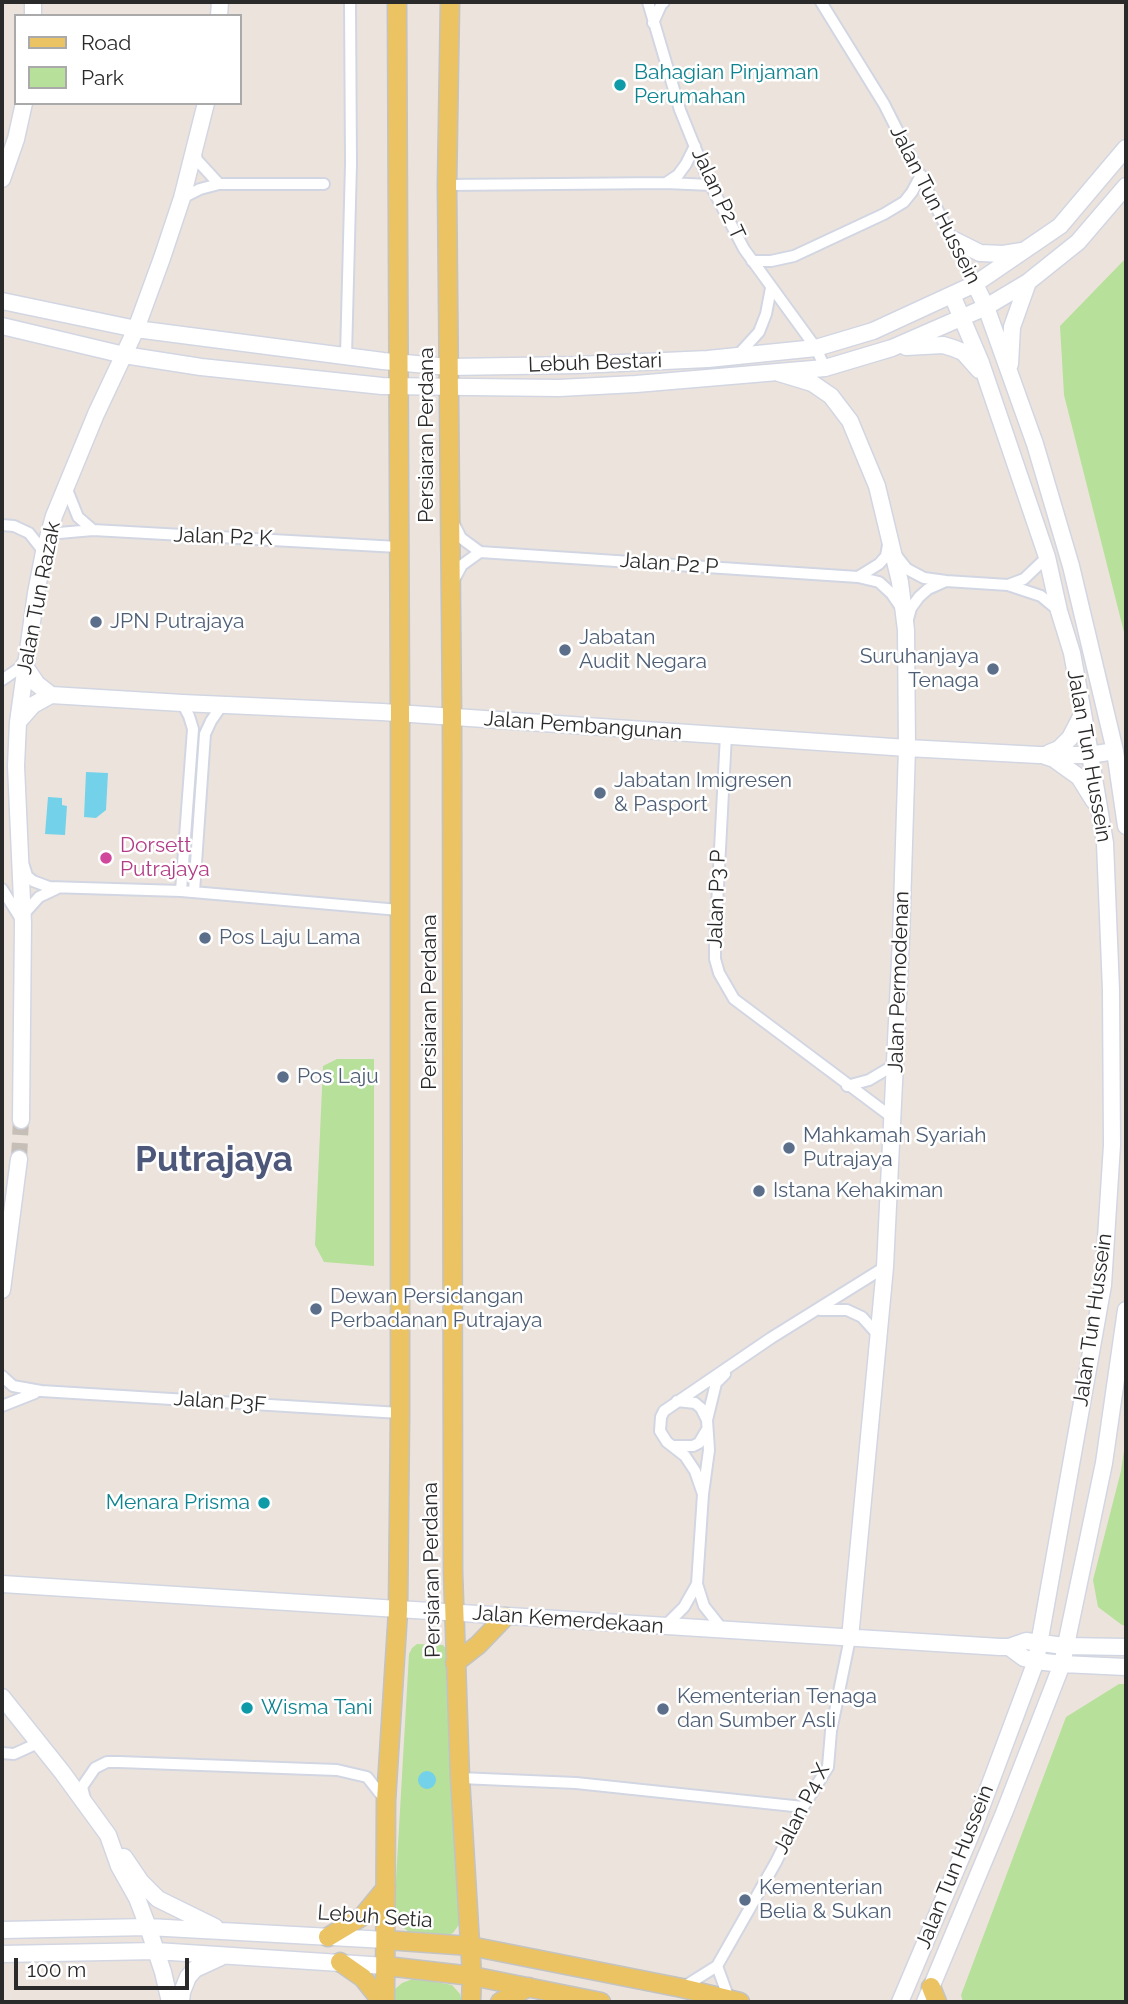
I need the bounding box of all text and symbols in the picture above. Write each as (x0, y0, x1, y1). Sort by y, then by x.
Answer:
legend (14, 14, 242, 105)
text: Road (81, 30, 131, 55)
place label: Bahagian Pinjaman Perumahan (634, 60, 819, 110)
text: Park (81, 65, 124, 90)
marker: Bahagian Pinjaman Perumahan (612, 77, 628, 93)
street label: Jalan Tun Hussein (884, 121, 986, 289)
street label: Jalan P2 T (686, 144, 750, 244)
street label: Persiaran Perdana (414, 347, 440, 523)
street label: Lebuh Bestari (527, 348, 663, 378)
street label: Jalan Tun Razak (12, 519, 66, 677)
street label: Jalan P2 K (173, 523, 273, 551)
street label: Jalan P2 P (619, 548, 719, 580)
place label: JPN Putrajaya (110, 609, 244, 635)
marker: JPN Putrajaya (88, 614, 104, 630)
place label: Jabatan Audit Negara (579, 625, 707, 675)
marker: Jabatan Audit Negara (557, 642, 573, 658)
place label: Suruhanjaya Tenaga (860, 644, 979, 694)
marker: Suruhanjaya Tenaga (985, 661, 1001, 677)
street label: Jalan Tun Hussein (1061, 668, 1117, 844)
street label: Jalan Pembangunan (483, 707, 683, 745)
place label: Jabatan Imigresen & Pasport (614, 768, 792, 818)
marker: Jabatan Imigresen & Pasport (592, 785, 608, 801)
place label: Dorsett Putrajaya (120, 833, 210, 883)
street label: Jalan P3 P (703, 849, 731, 949)
marker: Dorsett Putrajaya (98, 850, 114, 866)
street label: Jalan Permodenan (883, 891, 915, 1073)
street label: Persiaran Perdana (417, 914, 443, 1090)
place label: Pos Laju Lama (219, 925, 361, 951)
marker: Pos Laju Lama (197, 930, 213, 946)
place label: Pos Laju (297, 1064, 379, 1090)
marker: Pos Laju (275, 1069, 291, 1085)
place label: Mahkamah Syariah Putrajaya (803, 1123, 986, 1173)
district label: Putrajaya (135, 1139, 293, 1181)
marker: Mahkamah Syariah Putrajaya (781, 1140, 797, 1156)
place label: Istana Kehakiman (773, 1178, 943, 1204)
marker: Istana Kehakiman (751, 1183, 767, 1199)
street label: Jalan Tun Hussein (1068, 1232, 1118, 1408)
place label: Dewan Persidangan Perbadanan Putrajaya (330, 1284, 542, 1334)
marker: Dewan Persidangan Perbadanan Putrajaya (308, 1301, 324, 1317)
street label: Jalan P3F (173, 1386, 267, 1418)
street label: Persiaran Perdana (418, 1482, 446, 1658)
place label: Menara Prisma (106, 1490, 250, 1516)
marker: Menara Prisma (256, 1495, 272, 1511)
street label: Jalan Kemerdekaan (472, 1601, 664, 1639)
place label: Kementerian Tenaga dan Sumber Asli (677, 1684, 877, 1734)
place label: Wisma Tani (261, 1695, 373, 1721)
marker: Wisma Tani (239, 1700, 255, 1716)
marker: Kementerian Tenaga dan Sumber Asli (655, 1701, 671, 1717)
street label: Jalan P4 X (769, 1760, 835, 1858)
street label: Jalan Tun Hussein (911, 1781, 999, 1953)
place label: Kementerian Belia & Sukan (759, 1875, 892, 1925)
marker: Kementerian Belia & Sukan (737, 1892, 753, 1908)
street label: Lebuh Setia (317, 1900, 433, 1934)
scale bar (18, 1944, 192, 1988)
text: 100 m (27, 1957, 86, 1982)

